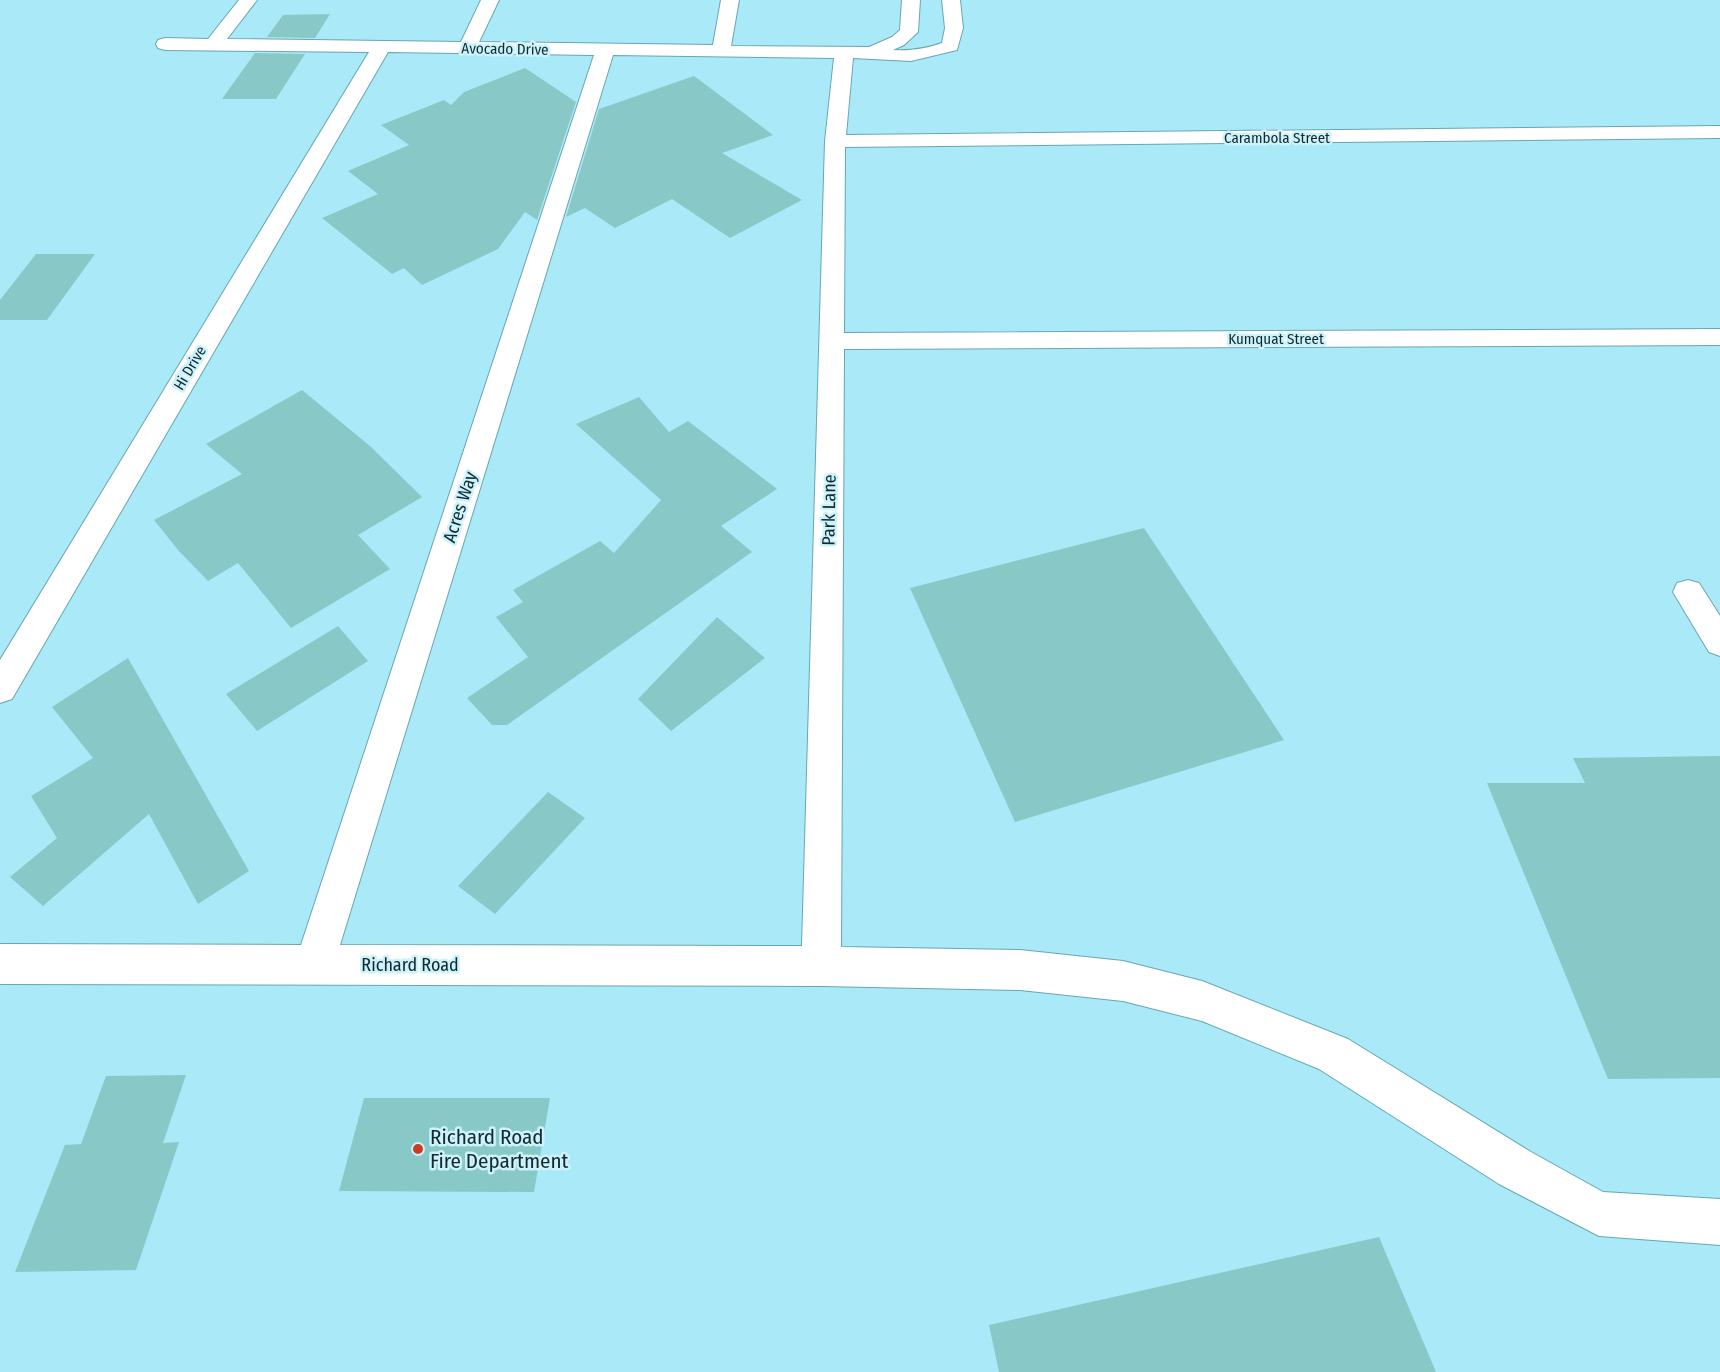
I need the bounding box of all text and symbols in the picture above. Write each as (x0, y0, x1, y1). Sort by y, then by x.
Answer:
street label: Avocado Drive (461, 39, 549, 59)
street label: Carambola Street (1224, 129, 1330, 147)
street label: Kumquat Street (1228, 330, 1324, 348)
street label: Hi Drive (170, 343, 210, 393)
street label: Acres Way (438, 469, 482, 545)
street label: Park Lane (817, 474, 841, 546)
street label: Richard Road (361, 954, 459, 976)
place label: Richard Road Fire Department (430, 1124, 569, 1174)
marker: Richard Road Fire Department (411, 1142, 425, 1156)

